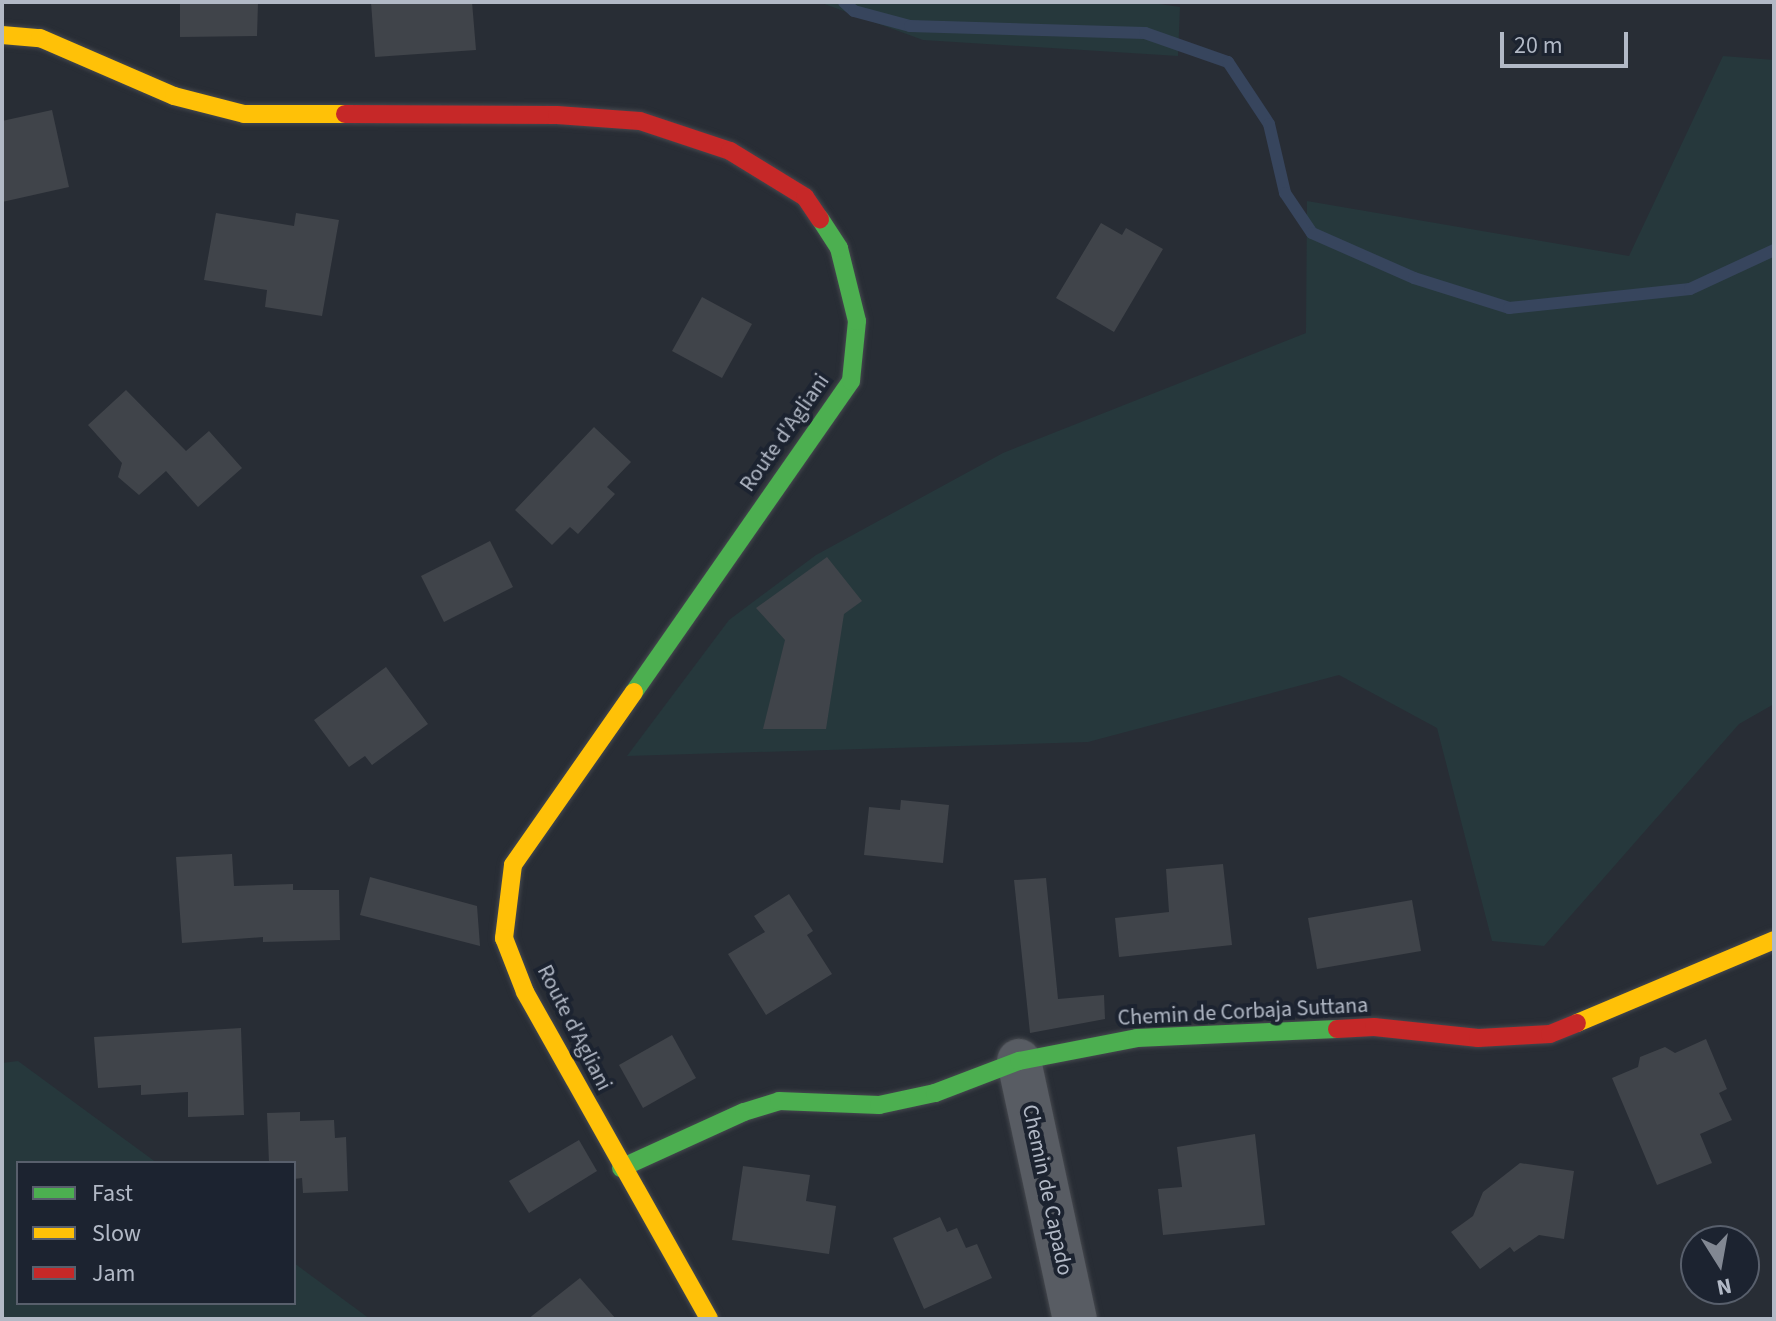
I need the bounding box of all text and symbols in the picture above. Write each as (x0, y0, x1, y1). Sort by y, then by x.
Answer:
scale bar (1504, 16, 1632, 66)
text: 20 m (1514, 28, 1563, 63)
street label: Route d'Agliani (735, 369, 835, 497)
street label: Route d'Agliani (531, 961, 617, 1095)
street label: Chemin de Corbaja Suttana (1117, 992, 1369, 1032)
street label: Chemin de Capado (1016, 1102, 1078, 1278)
legend (16, 1161, 296, 1305)
text: Fast (92, 1176, 133, 1211)
text: Slow (92, 1216, 141, 1251)
north arrow (1680, 1225, 1760, 1305)
text: Jam (92, 1256, 136, 1291)
text: N (1714, 1269, 1734, 1304)

